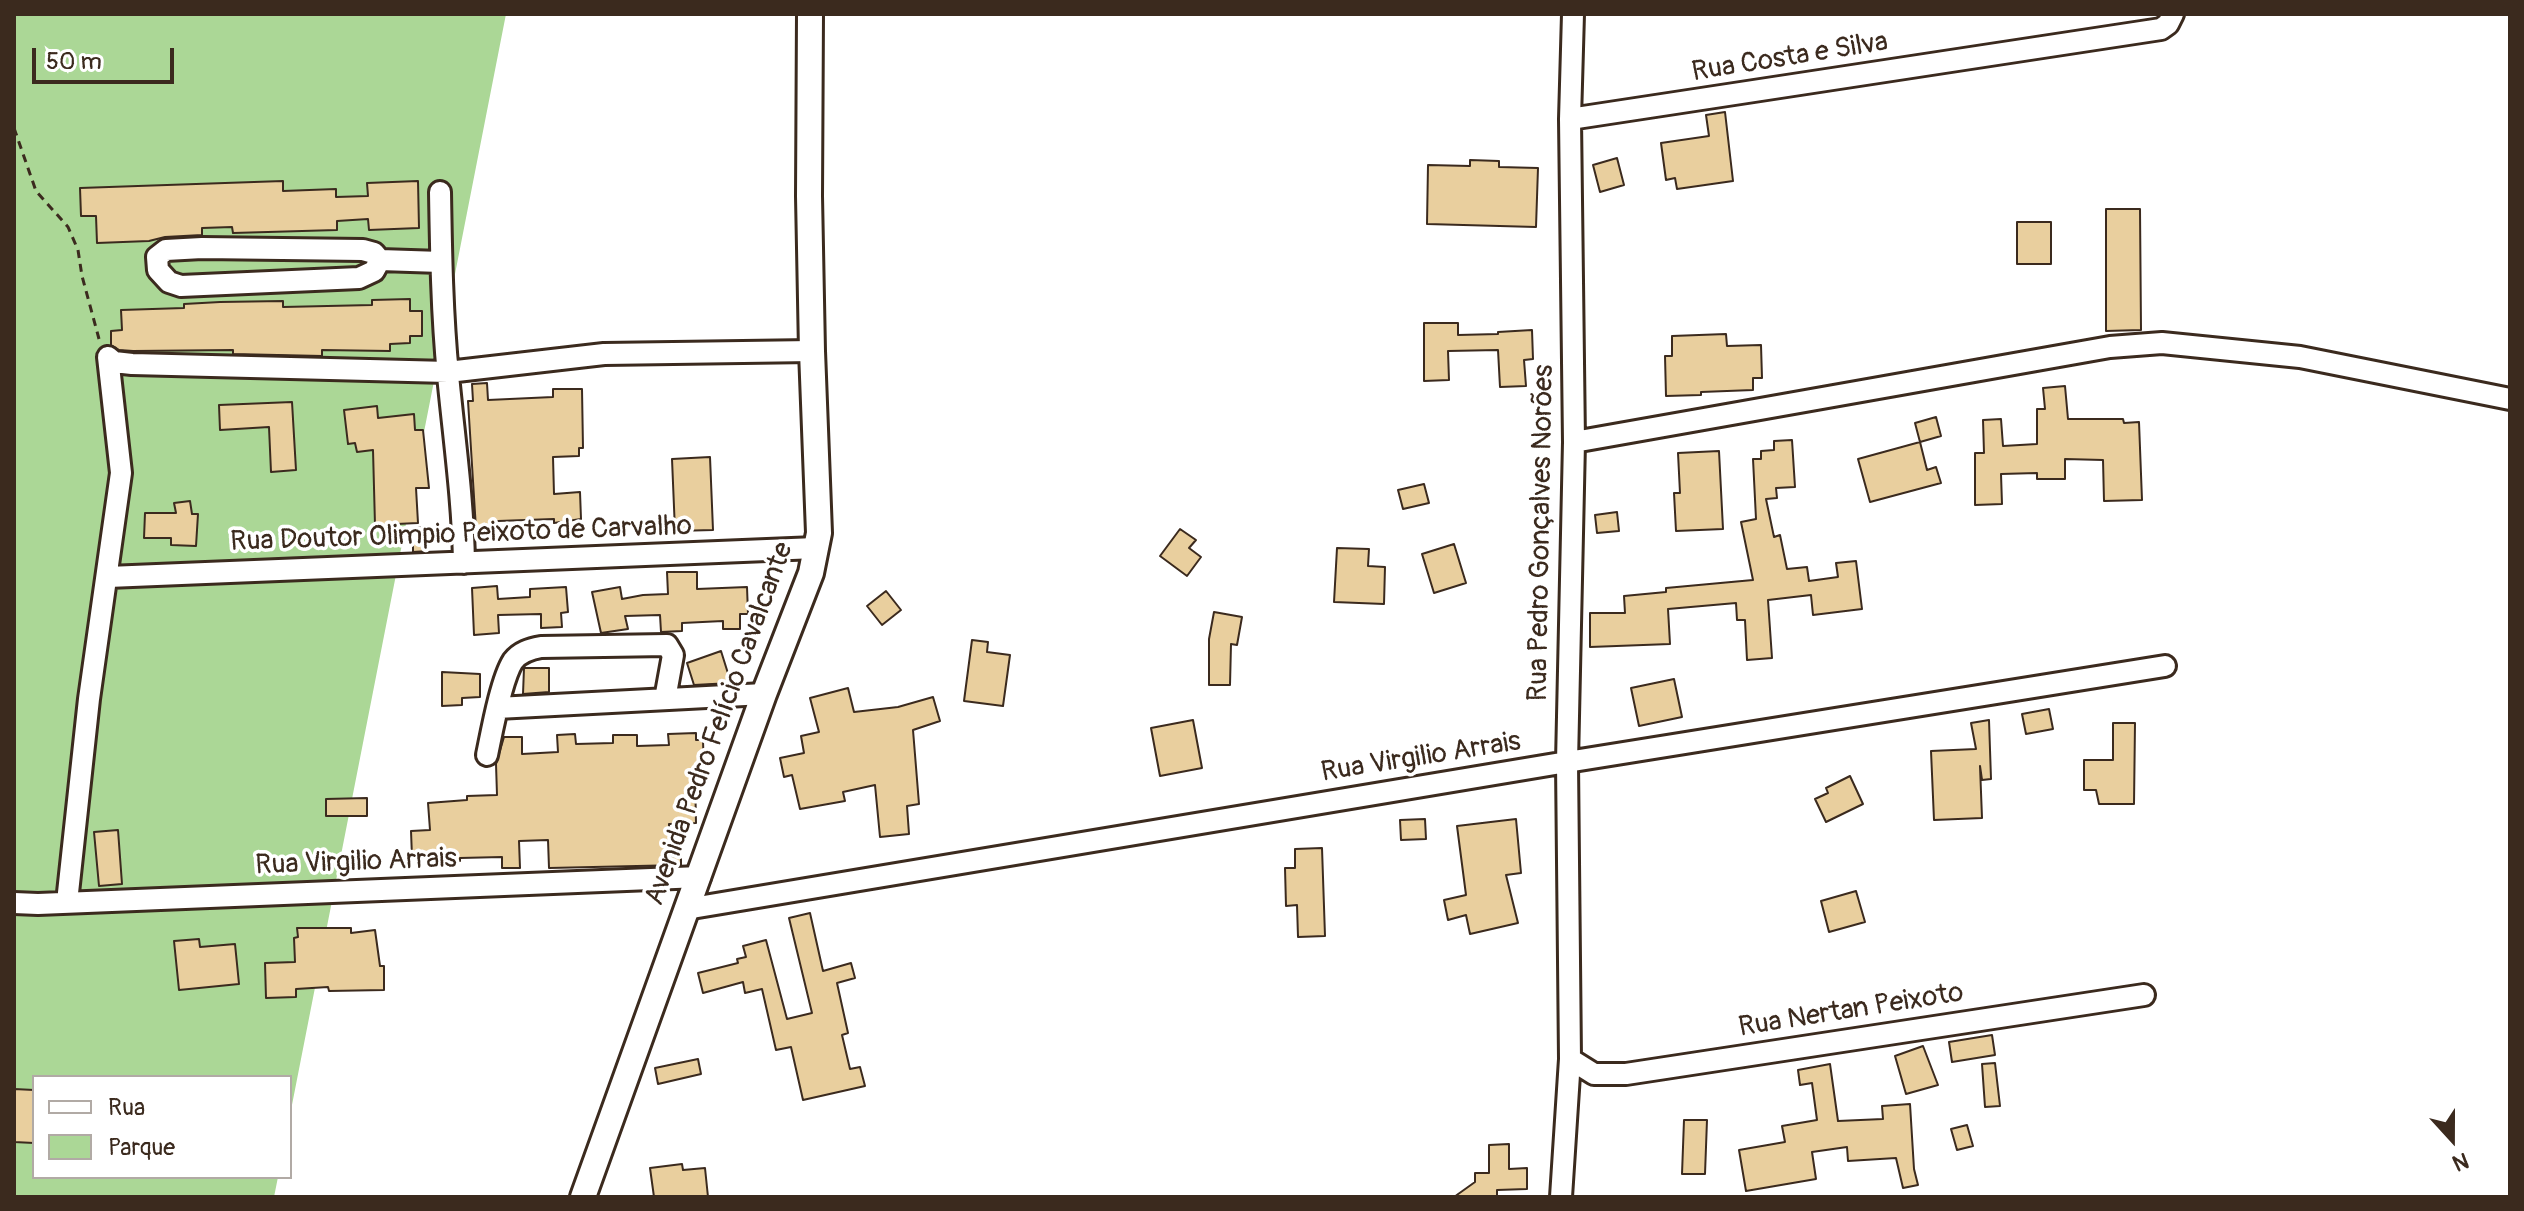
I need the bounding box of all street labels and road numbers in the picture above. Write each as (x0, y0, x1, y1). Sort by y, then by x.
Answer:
street label: Rua Costa e Silva (1690, 26, 1890, 90)
street label: Rua Pedro Gonçalves Norões (1522, 364, 1562, 702)
street label: Rua Doutor Olimpio Peixoto de Carvalho (230, 510, 692, 560)
street label: Avenida Pedro Felício Cavalcante (639, 538, 801, 910)
street label: Rua Virgilio Arrais (1319, 726, 1523, 790)
street label: Rua Virgilio Arrais (255, 843, 457, 883)
street label: Rua Nertan Peixoto (1736, 977, 1966, 1045)

